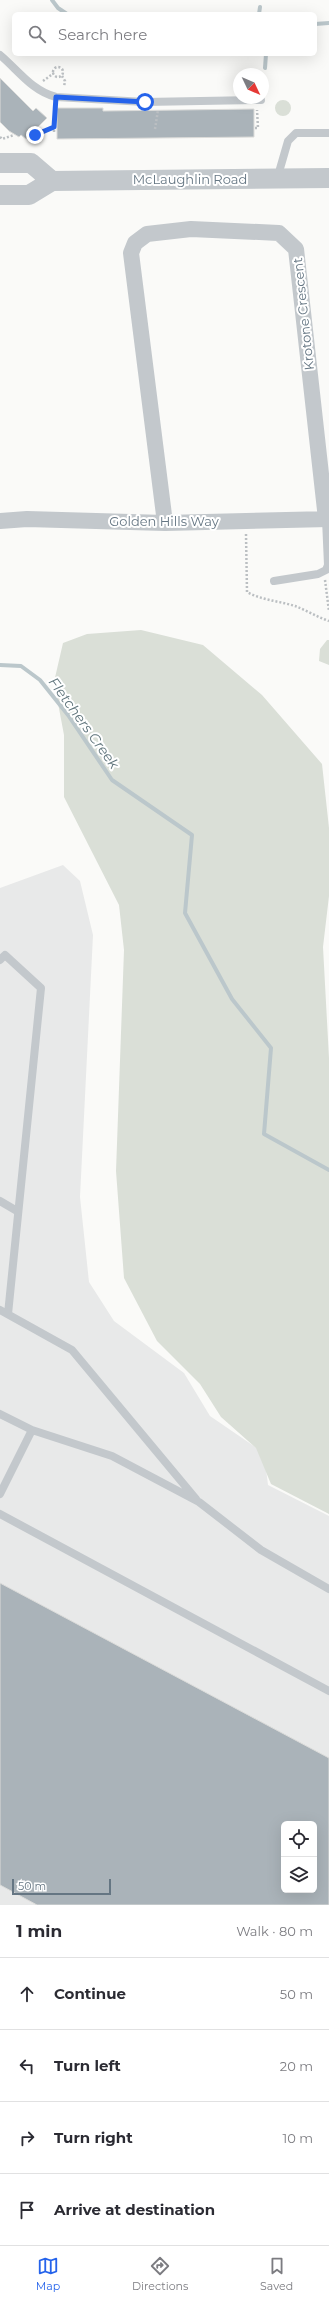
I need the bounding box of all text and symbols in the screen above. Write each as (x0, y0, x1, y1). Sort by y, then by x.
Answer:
search box (12, 12, 317, 56)
icon: search (26, 23, 48, 45)
text: Search here (58, 25, 147, 44)
north arrow (233, 68, 269, 104)
route start (136, 93, 154, 111)
route end (26, 126, 44, 144)
street label: McLaughlin Road (133, 171, 247, 187)
street label: Krotone Crescent (289, 257, 317, 371)
street label: Golden Hills Way (109, 513, 220, 529)
water label: Fletchers Creek (45, 674, 124, 773)
map controls (281, 1821, 317, 1893)
button: locate (281, 1821, 317, 1857)
button: layers (281, 1857, 317, 1893)
scale bar (12, 1877, 111, 1896)
text: 50 m (18, 1879, 46, 1893)
text: 1 min (16, 1921, 62, 1941)
text: Walk · 80 m (236, 1923, 313, 1939)
icon: ahead (16, 1983, 38, 2005)
text: Continue (54, 1984, 126, 2003)
text: 50 m (280, 1986, 313, 2002)
icon: left (16, 2055, 38, 2077)
text: Turn left (54, 2056, 121, 2075)
text: 20 m (280, 2058, 313, 2074)
icon: right (16, 2127, 38, 2149)
text: Turn right (54, 2128, 133, 2147)
text: 10 m (283, 2130, 313, 2146)
icon: arrive (16, 2199, 38, 2221)
text: Arrive at destination (54, 2200, 215, 2219)
tab: Map (36, 2255, 60, 2293)
tab: Directions (132, 2255, 188, 2293)
tab: Saved (260, 2255, 293, 2293)

